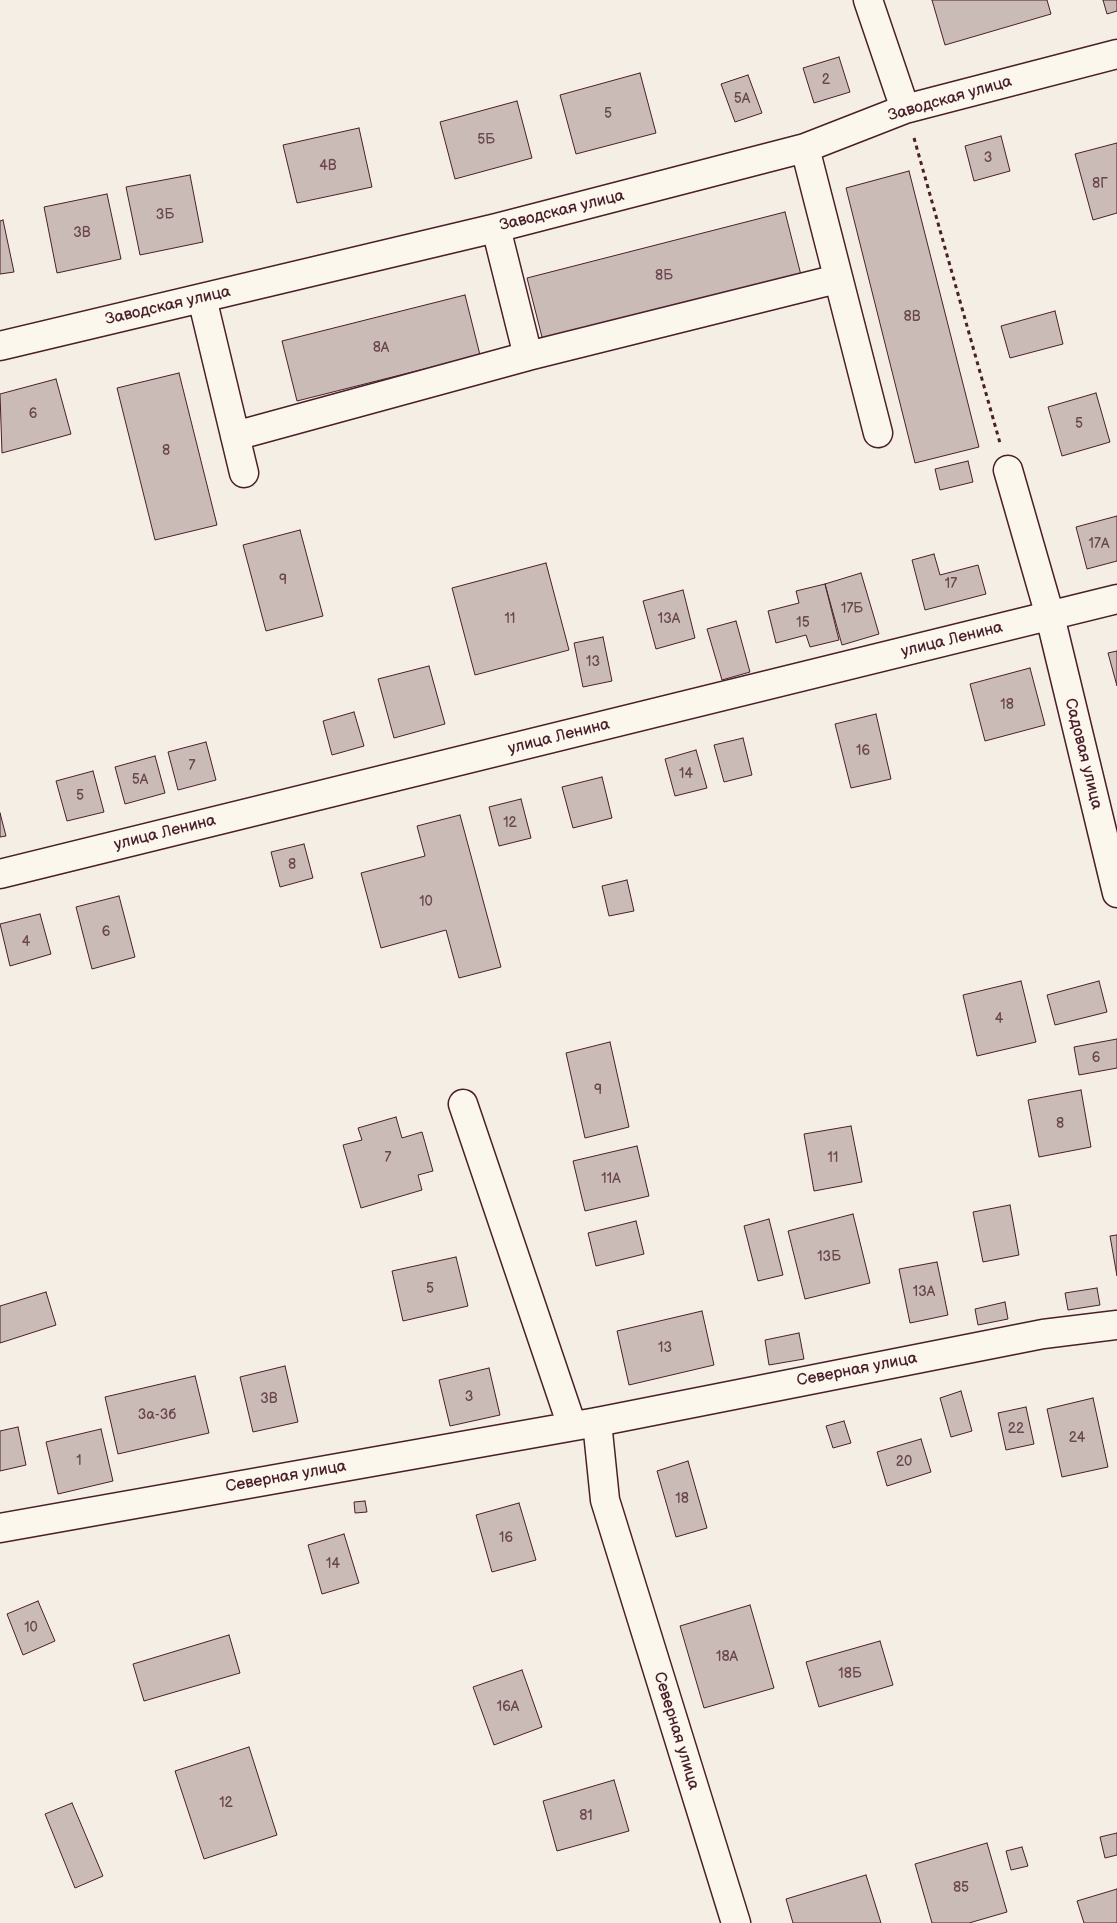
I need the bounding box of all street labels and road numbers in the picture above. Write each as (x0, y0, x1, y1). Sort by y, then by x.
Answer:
street label: Заводская улица (886, 72, 1014, 126)
street label: Заводская улица (498, 186, 626, 236)
street label: Заводская улица (104, 282, 232, 330)
street label: улица Ленина (899, 618, 1005, 662)
street label: Садовая улица (1060, 697, 1106, 811)
street label: улица Ленина (506, 715, 612, 759)
street label: улица Ленина (112, 811, 218, 855)
street label: Северная улица (795, 1349, 919, 1391)
street label: Северная улица (224, 1457, 348, 1497)
street label: Северная улица (649, 1670, 703, 1792)

